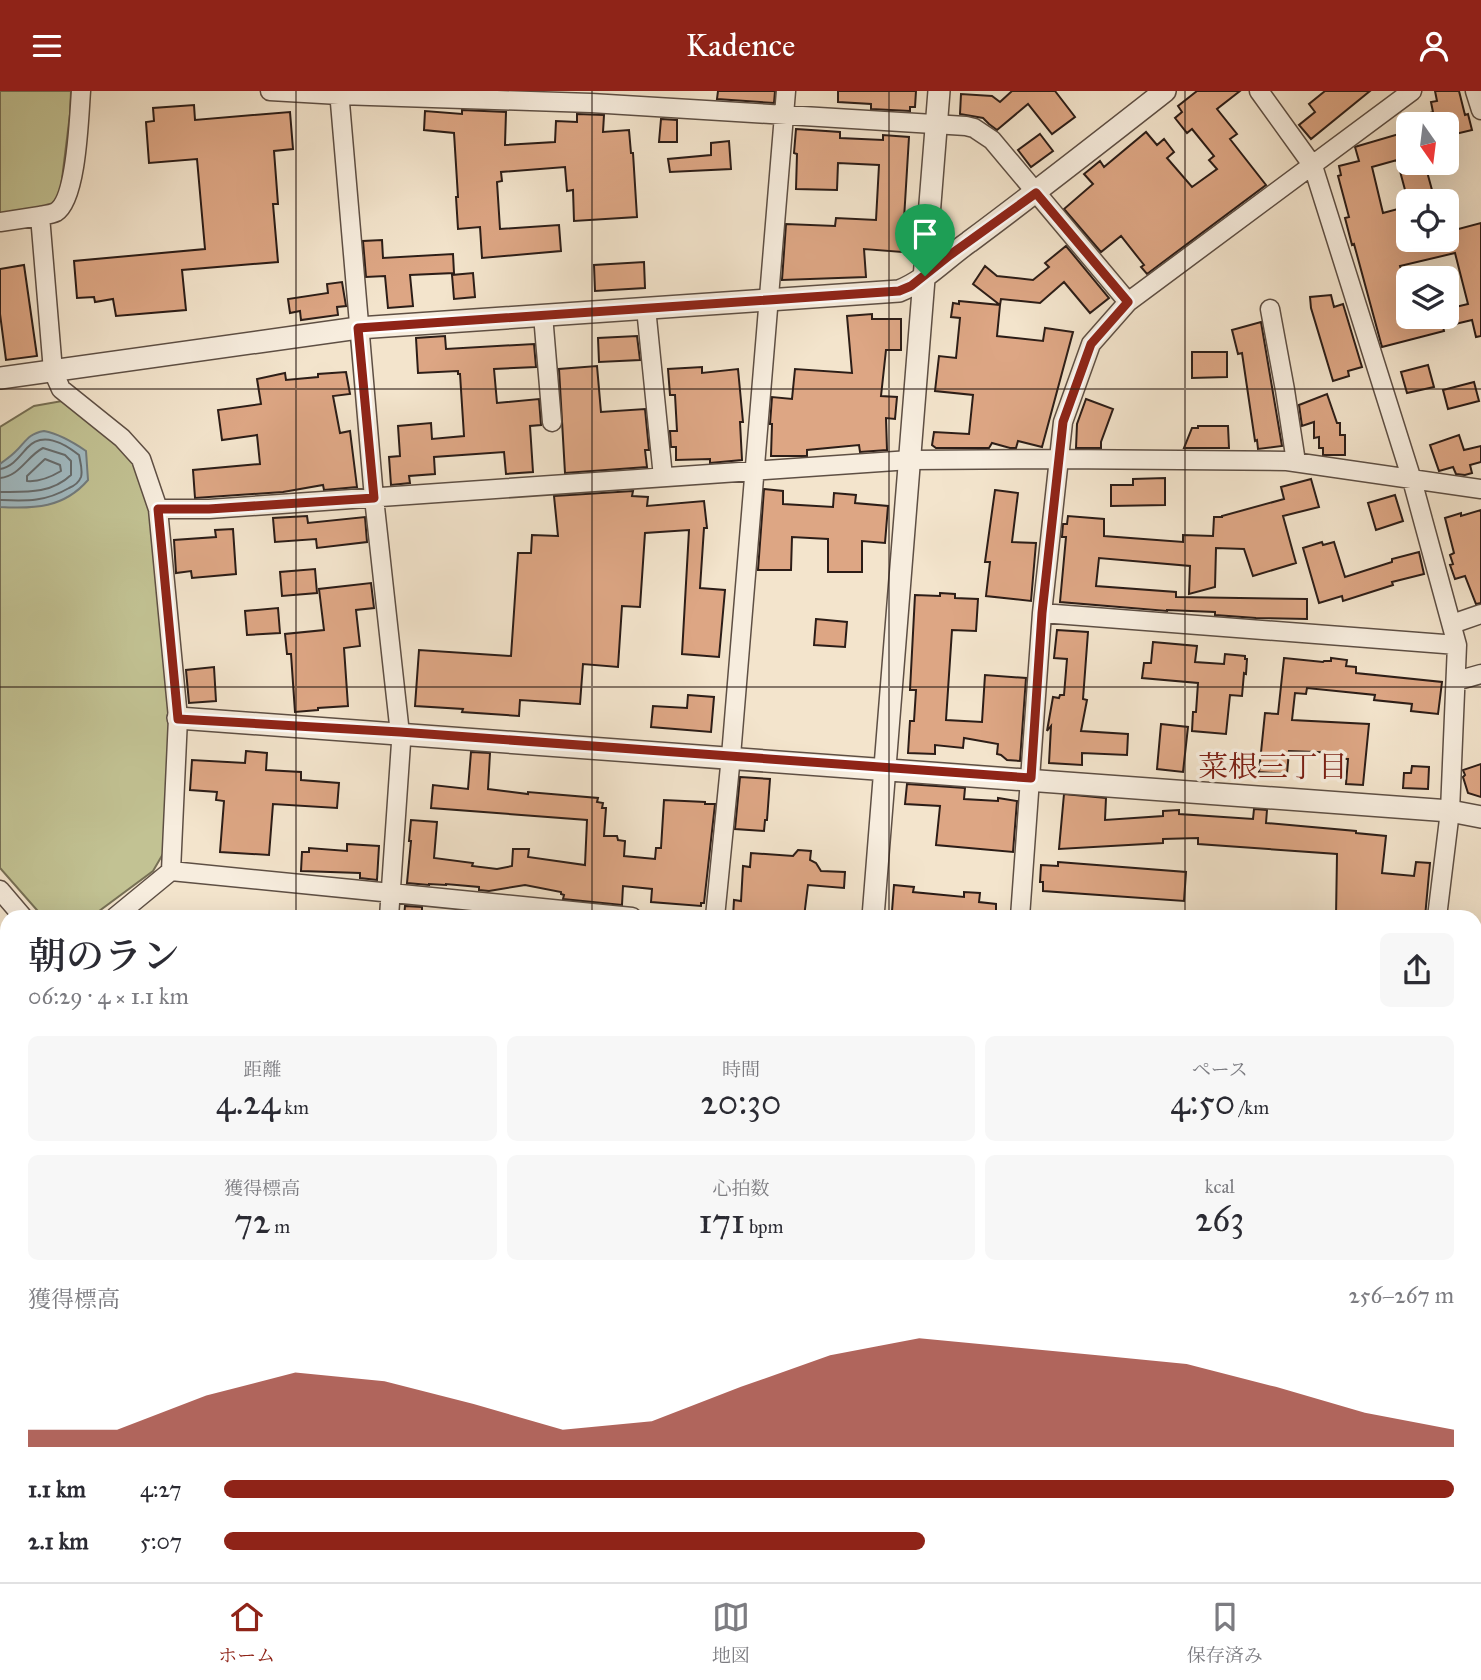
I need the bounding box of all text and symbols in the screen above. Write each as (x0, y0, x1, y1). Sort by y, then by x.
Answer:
text: Kadence (686, 26, 795, 65)
icon: menu (28, 27, 66, 65)
icon: person (1415, 27, 1453, 65)
north arrow (1396, 112, 1460, 175)
map controls (1396, 112, 1459, 329)
button: locate (1396, 189, 1459, 252)
pin (895, 204, 955, 276)
icon: arrive (906, 215, 944, 253)
button: layers (1396, 266, 1459, 329)
district label: 菜根三丁目 (1198, 749, 1348, 785)
text: 朝のラン (28, 933, 180, 979)
button: share (1380, 933, 1454, 1007)
text: 06:29 · 4 × 1.1 km (28, 982, 189, 1010)
text: 距離 (243, 1058, 281, 1081)
text: 時間 (722, 1058, 760, 1081)
text: ペース (1192, 1058, 1248, 1081)
text: 4.24 (216, 1081, 280, 1124)
text: 20:30 (701, 1081, 781, 1124)
text: 4:50 (1170, 1081, 1235, 1124)
text: km (280, 1096, 309, 1119)
text: /km (1235, 1096, 1269, 1119)
text: kcal (1205, 1175, 1235, 1198)
text: 獲得標高 (224, 1177, 300, 1200)
text: 心拍数 (712, 1177, 770, 1200)
text: 263 (1195, 1198, 1244, 1241)
text: 72 (234, 1200, 270, 1243)
text: 171 (698, 1200, 745, 1243)
text: m (270, 1215, 290, 1238)
text: bpm (745, 1215, 784, 1238)
text: 256–267 m (1349, 1281, 1454, 1309)
text: 獲得標高 (28, 1285, 120, 1313)
text: 1.1 km (28, 1475, 86, 1503)
text: 4:27 (140, 1475, 182, 1503)
text: 2.1 km (28, 1527, 89, 1555)
text: 5:07 (140, 1527, 182, 1555)
tab: ホーム (218, 1598, 275, 1667)
tab: 地図 (712, 1598, 750, 1667)
tab: 保存済み (1187, 1598, 1263, 1667)

